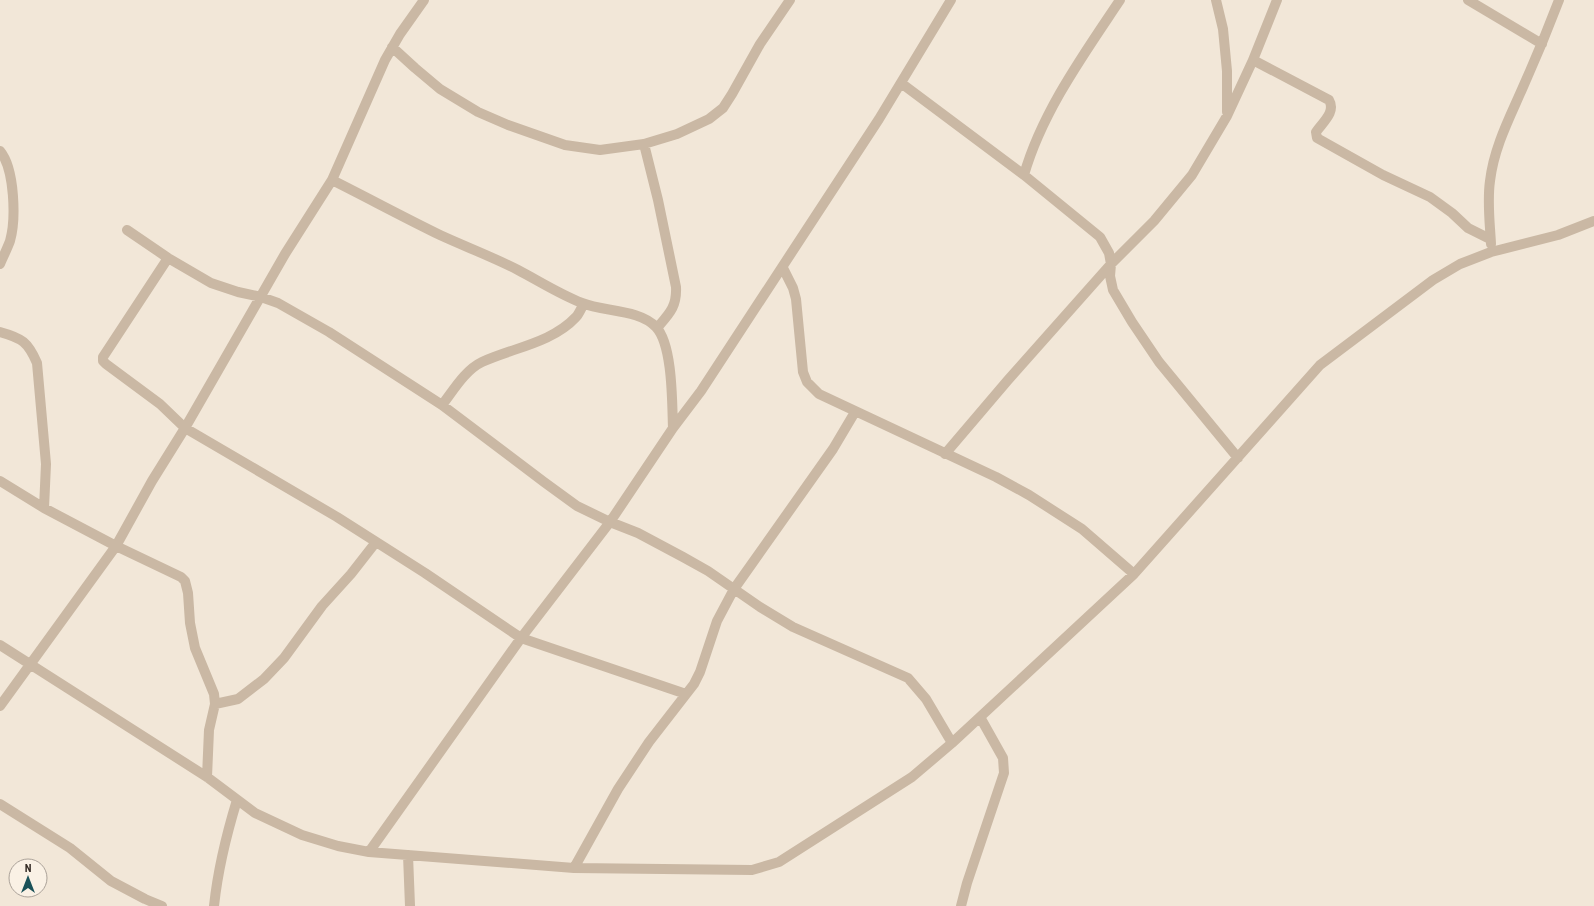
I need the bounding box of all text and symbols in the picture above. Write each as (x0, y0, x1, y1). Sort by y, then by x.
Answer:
north arrow (8, 858, 48, 898)
text: N (25, 862, 32, 875)

